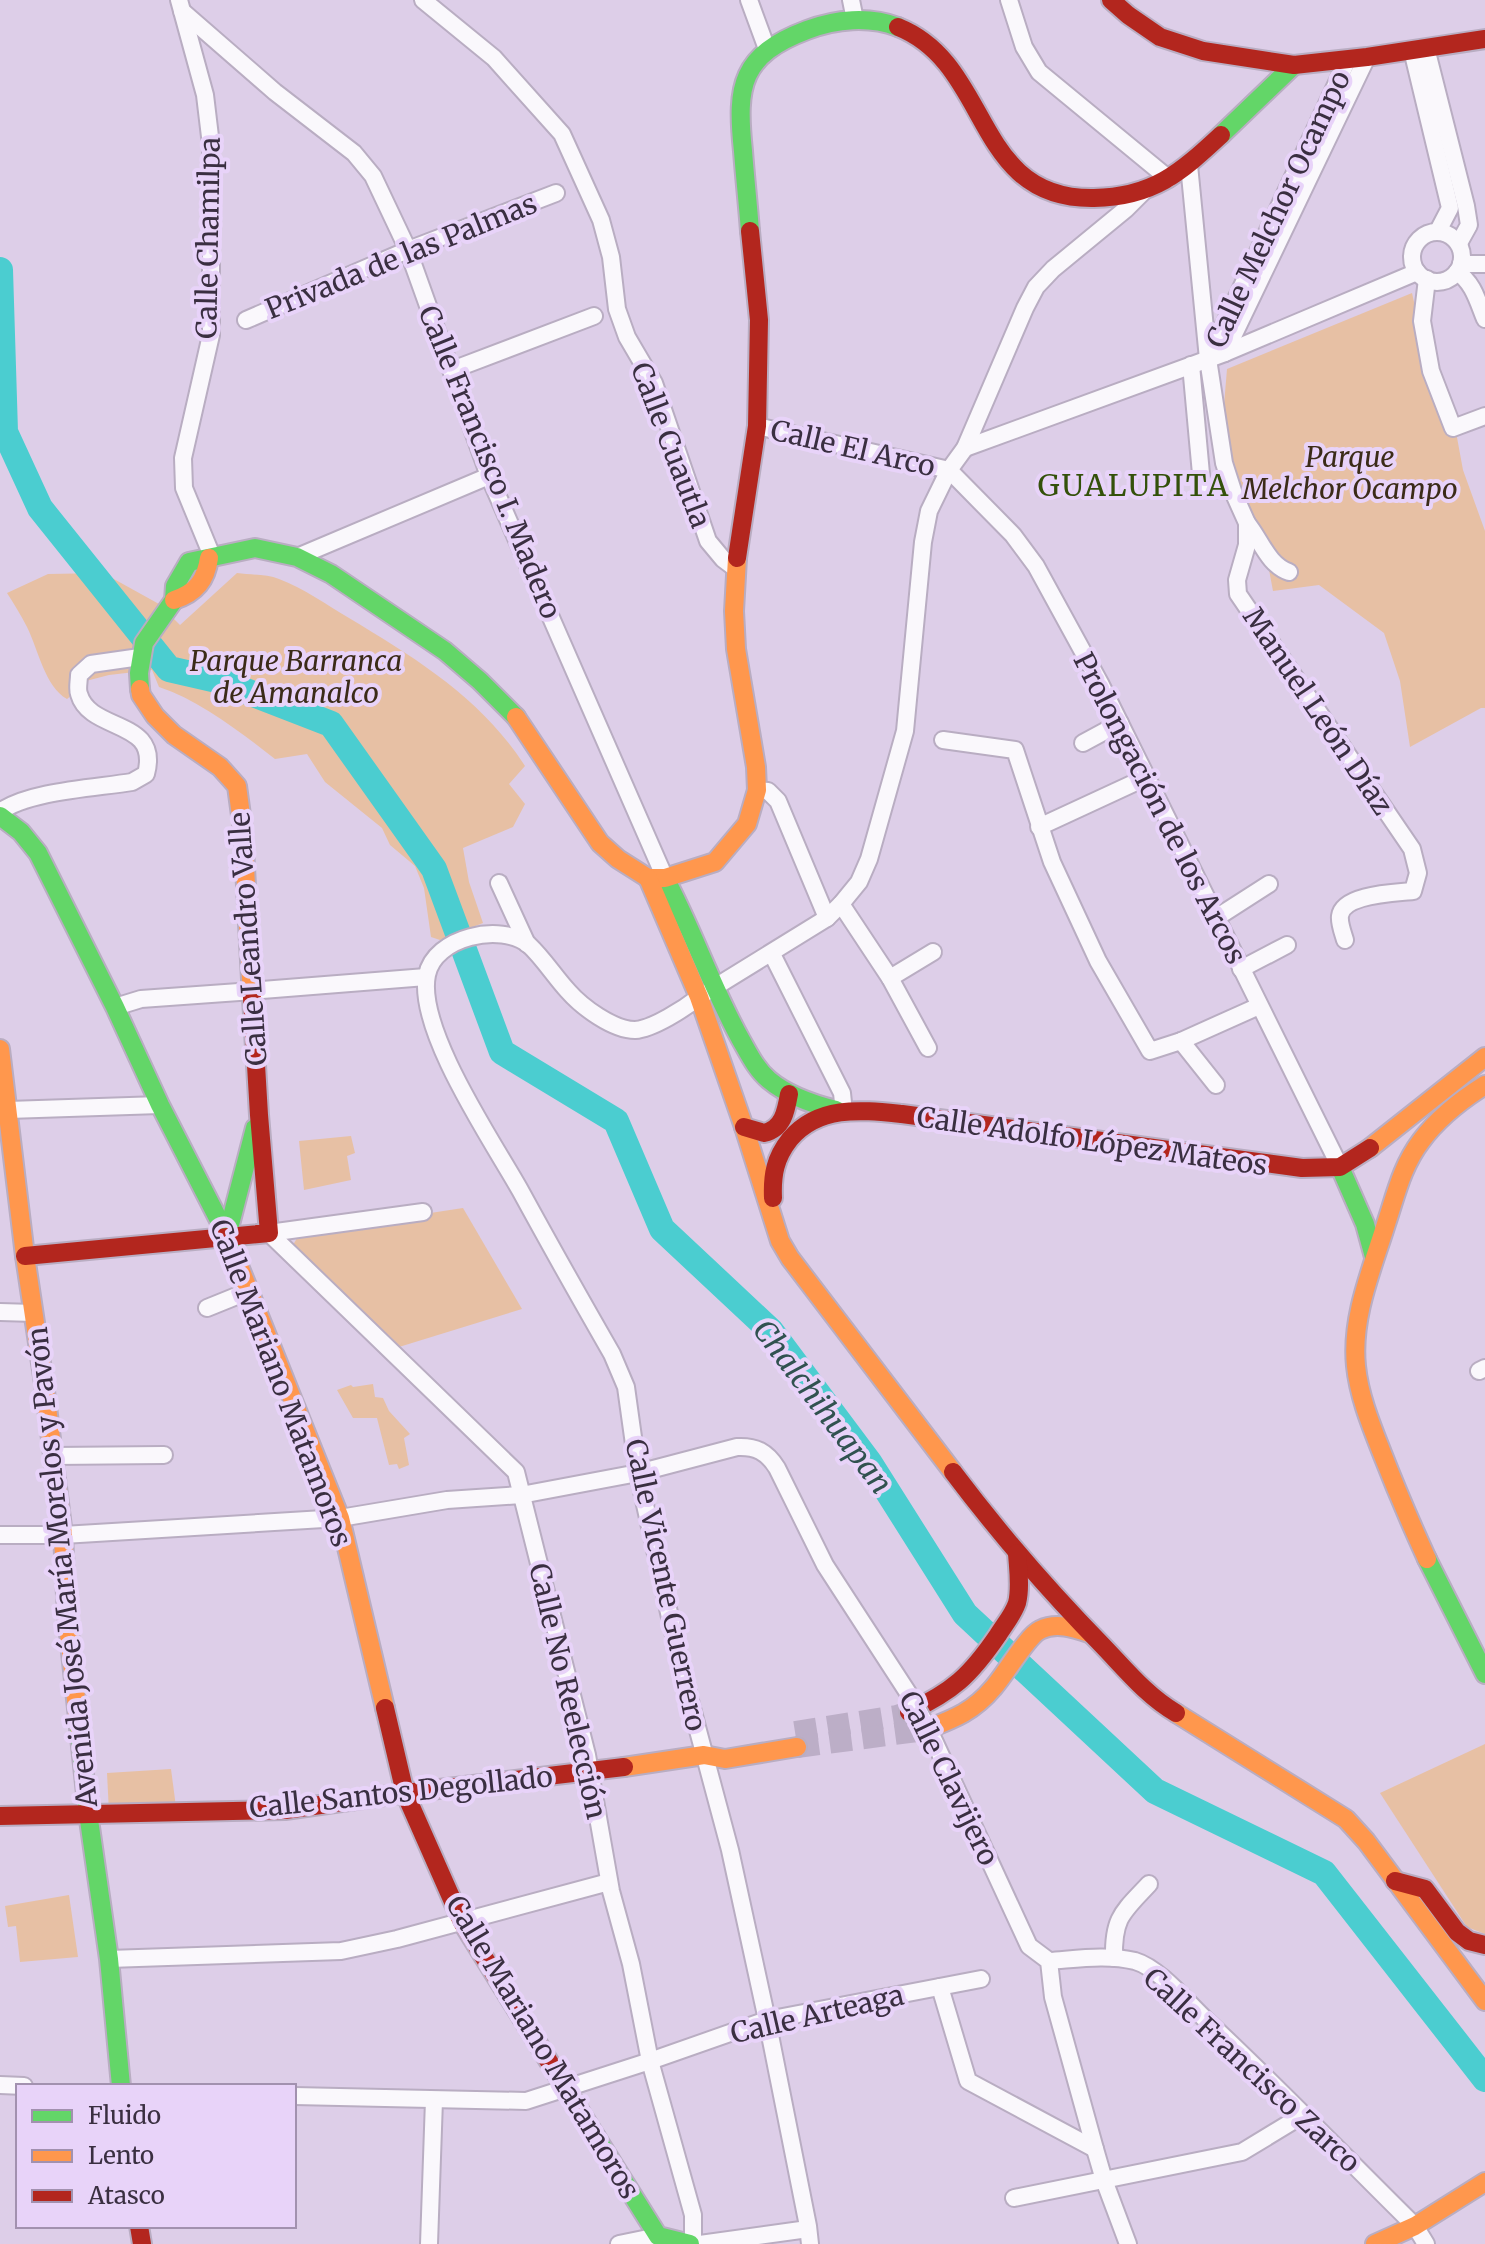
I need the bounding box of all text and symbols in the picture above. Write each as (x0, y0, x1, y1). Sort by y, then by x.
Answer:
street label: Calle Melchor Ocampo (1198, 65, 1358, 353)
street label: Calle Chamilpa (188, 137, 228, 339)
street label: Privada de las Palmas (260, 185, 542, 327)
street label: Calle Francisco I. Madero (411, 300, 569, 624)
street label: Calle Cuautla (623, 357, 719, 533)
street label: Calle El Arco (767, 412, 939, 484)
park label: Parque Melchor Ocampo (1241, 439, 1458, 507)
district label: GUALUPITA (1038, 466, 1230, 504)
street label: Manuel León Díaz (1235, 600, 1401, 822)
park label: Parque Barranca de Amanalco (190, 643, 402, 711)
street label: Prolongación de los Arcos (1066, 646, 1254, 970)
street label: Calle Leandro Valle (221, 811, 275, 1067)
street label: Calle Adolfo López Mateos (915, 1099, 1269, 1183)
street label: Calle Mariano Matamoros (202, 1214, 360, 1552)
water label: Chalchihuapan (745, 1312, 901, 1501)
street label: Avenida José María Morelos y Pavón (19, 1325, 105, 1810)
street label: Calle Vicente Guerrero (617, 1436, 715, 1734)
street label: Calle No Reelección (521, 1560, 615, 1822)
street label: Calle Clavijero (891, 1685, 1007, 1871)
street label: Calle Santos Degollado (248, 1758, 554, 1826)
street label: Calle Mariano Matamoros (438, 1889, 648, 2205)
street label: Calle Francisco Zarco (1136, 1960, 1368, 2180)
street label: Calle Arteaga (727, 1977, 907, 2051)
legend (16, 2084, 296, 2228)
text: Fluido (88, 2100, 161, 2131)
text: Lento (88, 2140, 154, 2171)
text: Atasco (87, 2180, 165, 2211)

